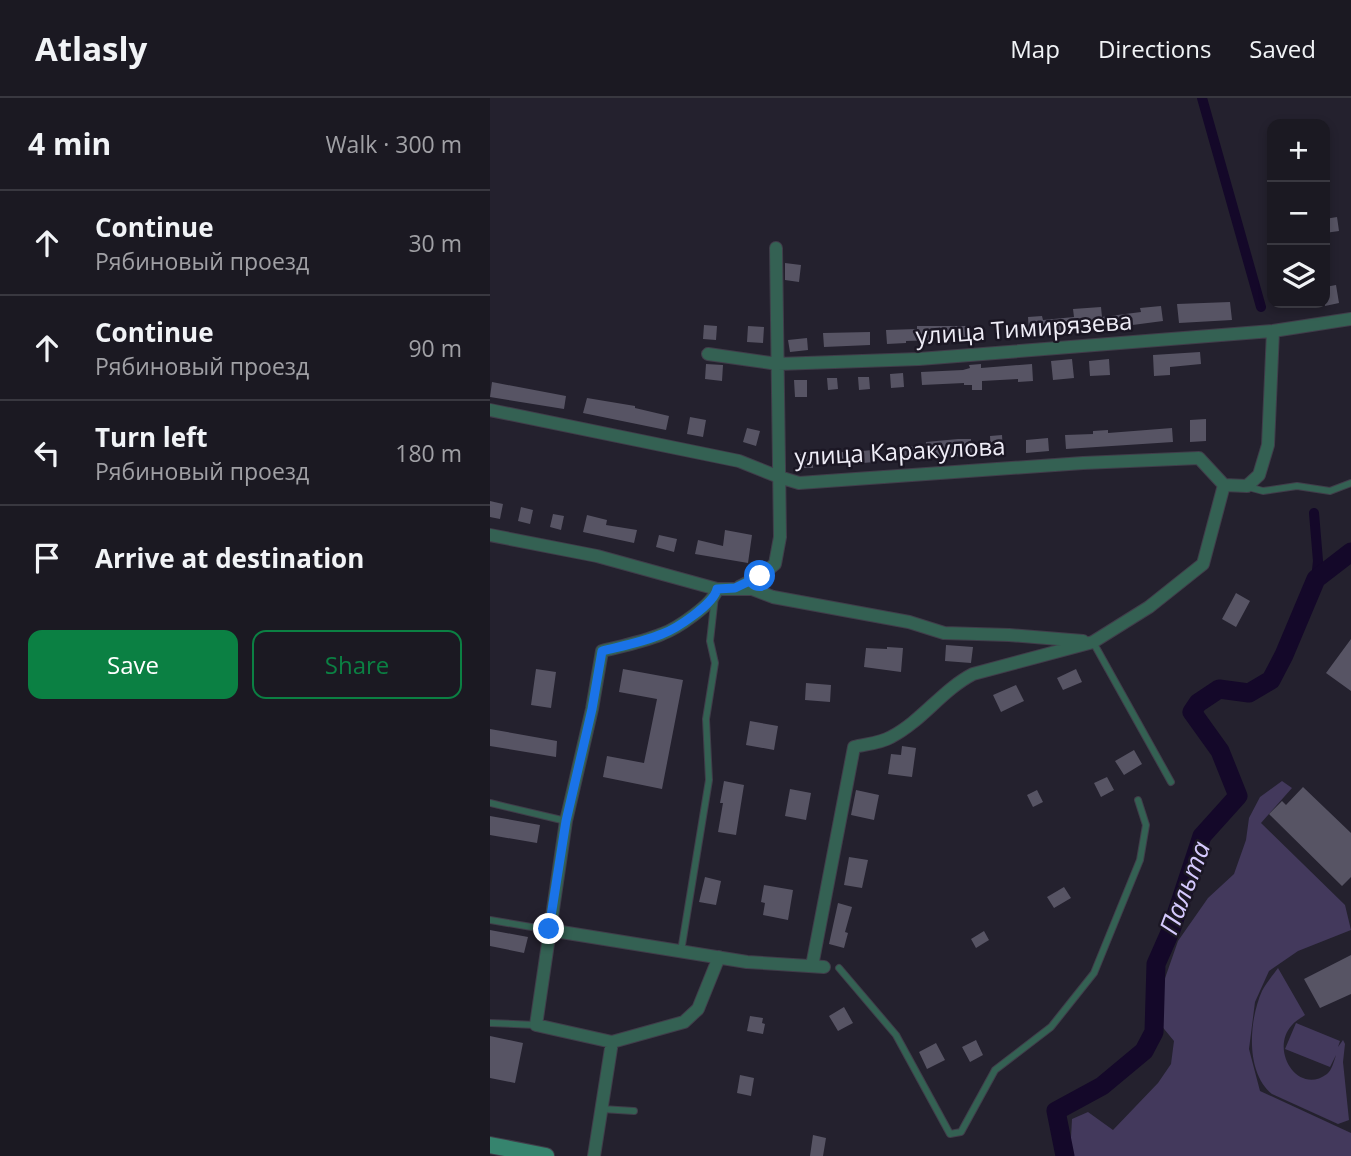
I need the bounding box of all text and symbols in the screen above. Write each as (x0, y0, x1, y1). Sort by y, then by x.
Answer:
text: Atlasly (35, 26, 147, 71)
text: Map (1010, 32, 1060, 65)
text: Directions (1098, 32, 1211, 65)
text: Saved (1249, 32, 1316, 65)
map controls (1267, 119, 1330, 308)
button: + (1267, 119, 1330, 182)
text: 4 min (28, 123, 111, 164)
text: Walk · 300 m (325, 128, 462, 160)
button: − (1267, 182, 1330, 245)
text: Continue (95, 209, 214, 245)
icon: ahead (28, 224, 66, 262)
text: 30 m (408, 227, 462, 259)
text: Рябиновый проезд (95, 245, 309, 277)
button: layers (1267, 245, 1330, 308)
street label: улица Тимирязева (914, 303, 1133, 352)
text: Continue (95, 314, 214, 350)
icon: ahead (28, 329, 66, 367)
text: 90 m (408, 332, 462, 364)
text: Рябиновый проезд (95, 350, 309, 382)
text: Turn left (95, 419, 207, 455)
street label: улица Каракулова (794, 428, 1006, 473)
icon: left (28, 434, 66, 472)
text: 180 m (395, 437, 462, 469)
text: Рябиновый проезд (95, 455, 309, 487)
icon: arrive (28, 539, 66, 577)
text: Arrive at destination (95, 540, 364, 576)
route start (744, 560, 775, 591)
button: Save (28, 630, 238, 699)
button: Share (252, 630, 462, 699)
water label: Пальта (1150, 836, 1218, 939)
route end (533, 913, 564, 944)

